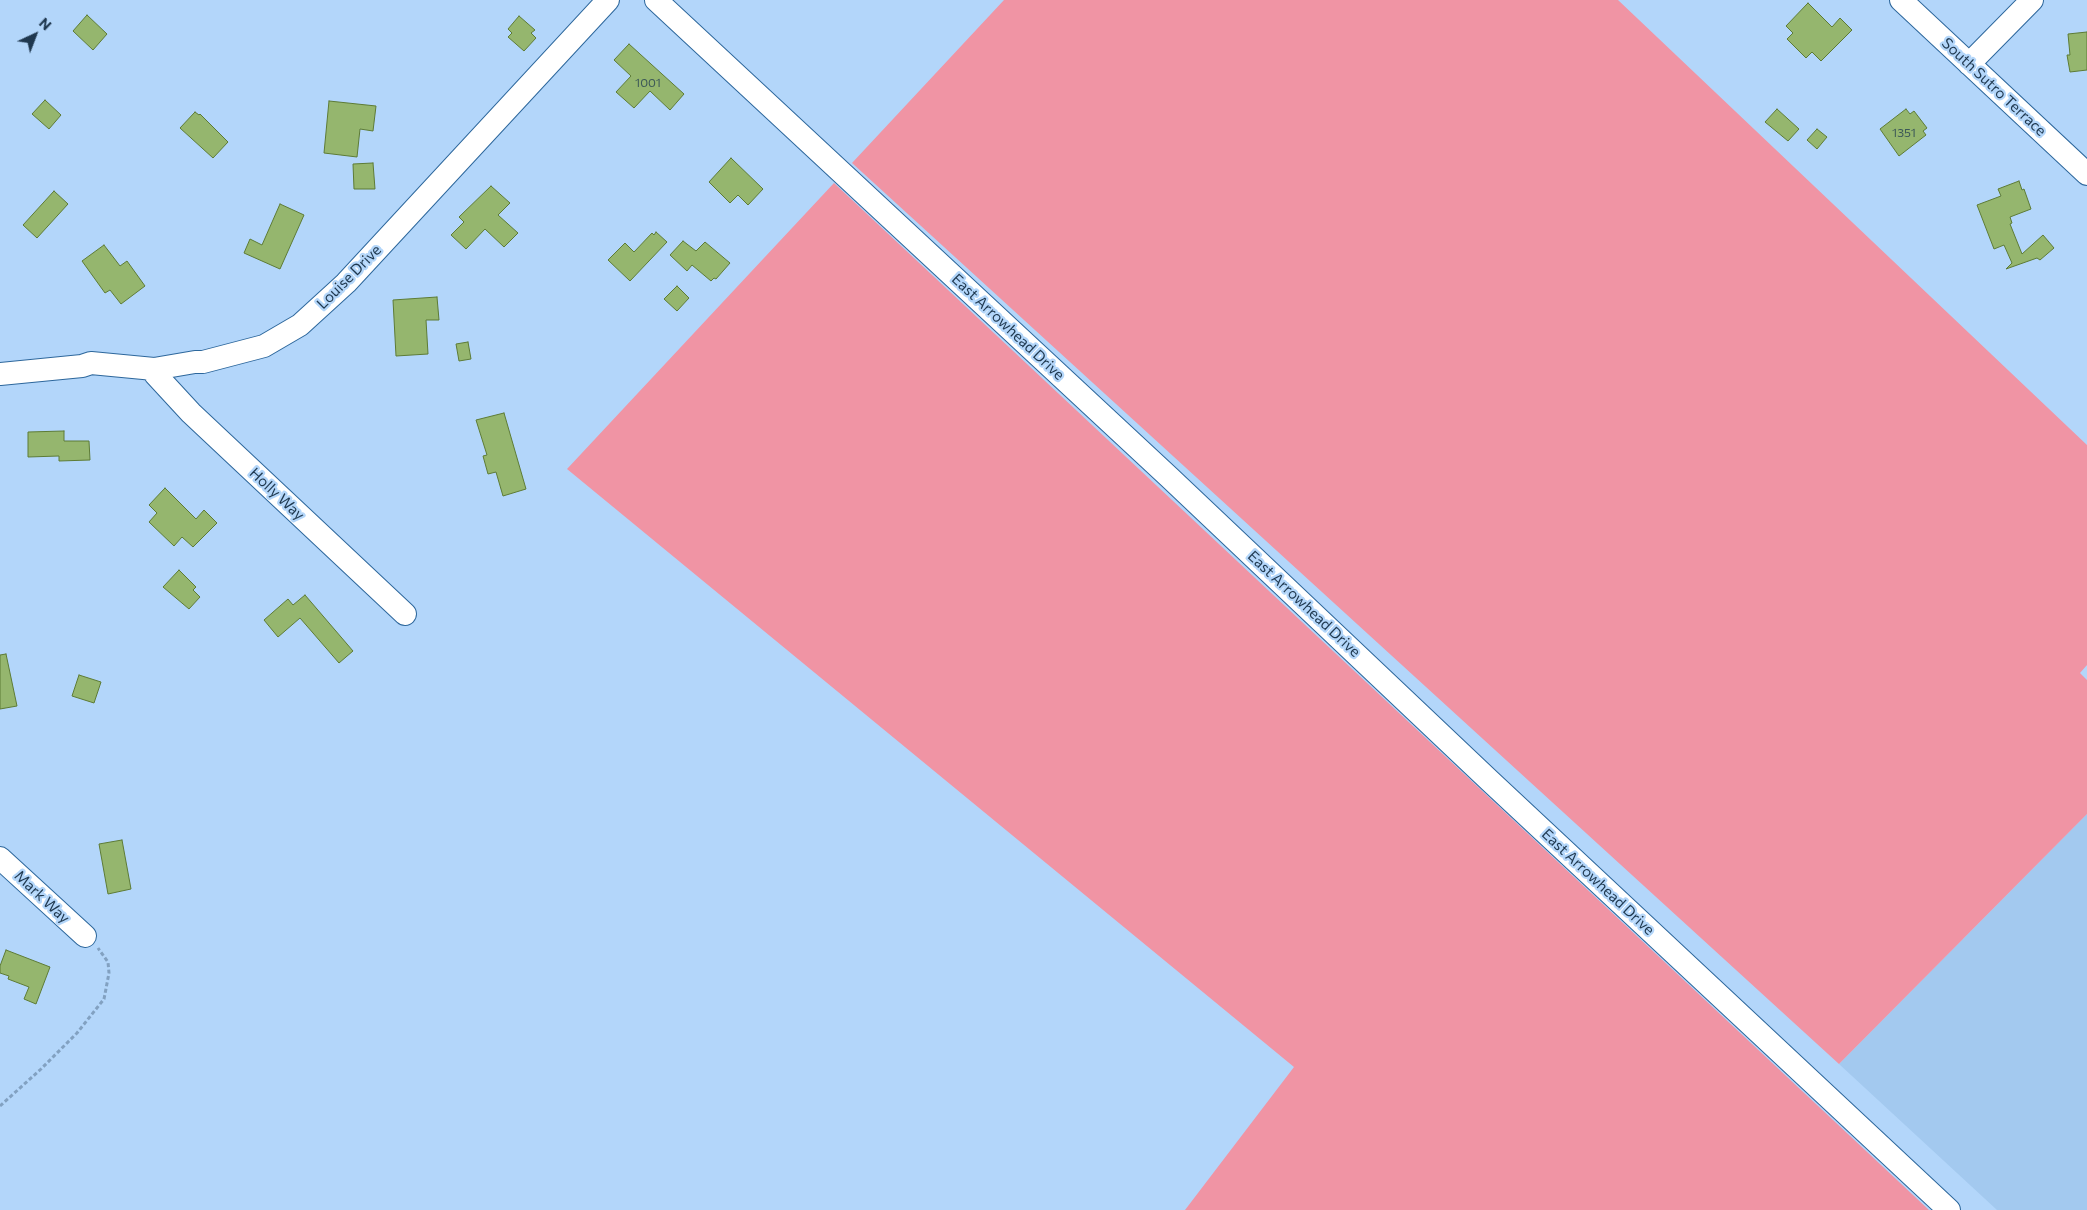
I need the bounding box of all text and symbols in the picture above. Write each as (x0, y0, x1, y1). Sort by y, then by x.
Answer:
north arrow (10, 10, 60, 60)
text: N (36, 14, 55, 33)
street label: South Sutro Terrace (1938, 34, 2050, 140)
house number: 1001 (635, 76, 661, 90)
house number: 1351 (1892, 126, 1916, 140)
street label: Louise Drive (313, 241, 385, 313)
street label: East Arrowhead Drive (948, 270, 1068, 384)
street label: Holly Way (246, 464, 308, 524)
street label: East Arrowhead Drive (1244, 547, 1364, 661)
street label: East Arrowhead Drive (1538, 825, 1658, 939)
street label: Mark Way (11, 867, 73, 927)

